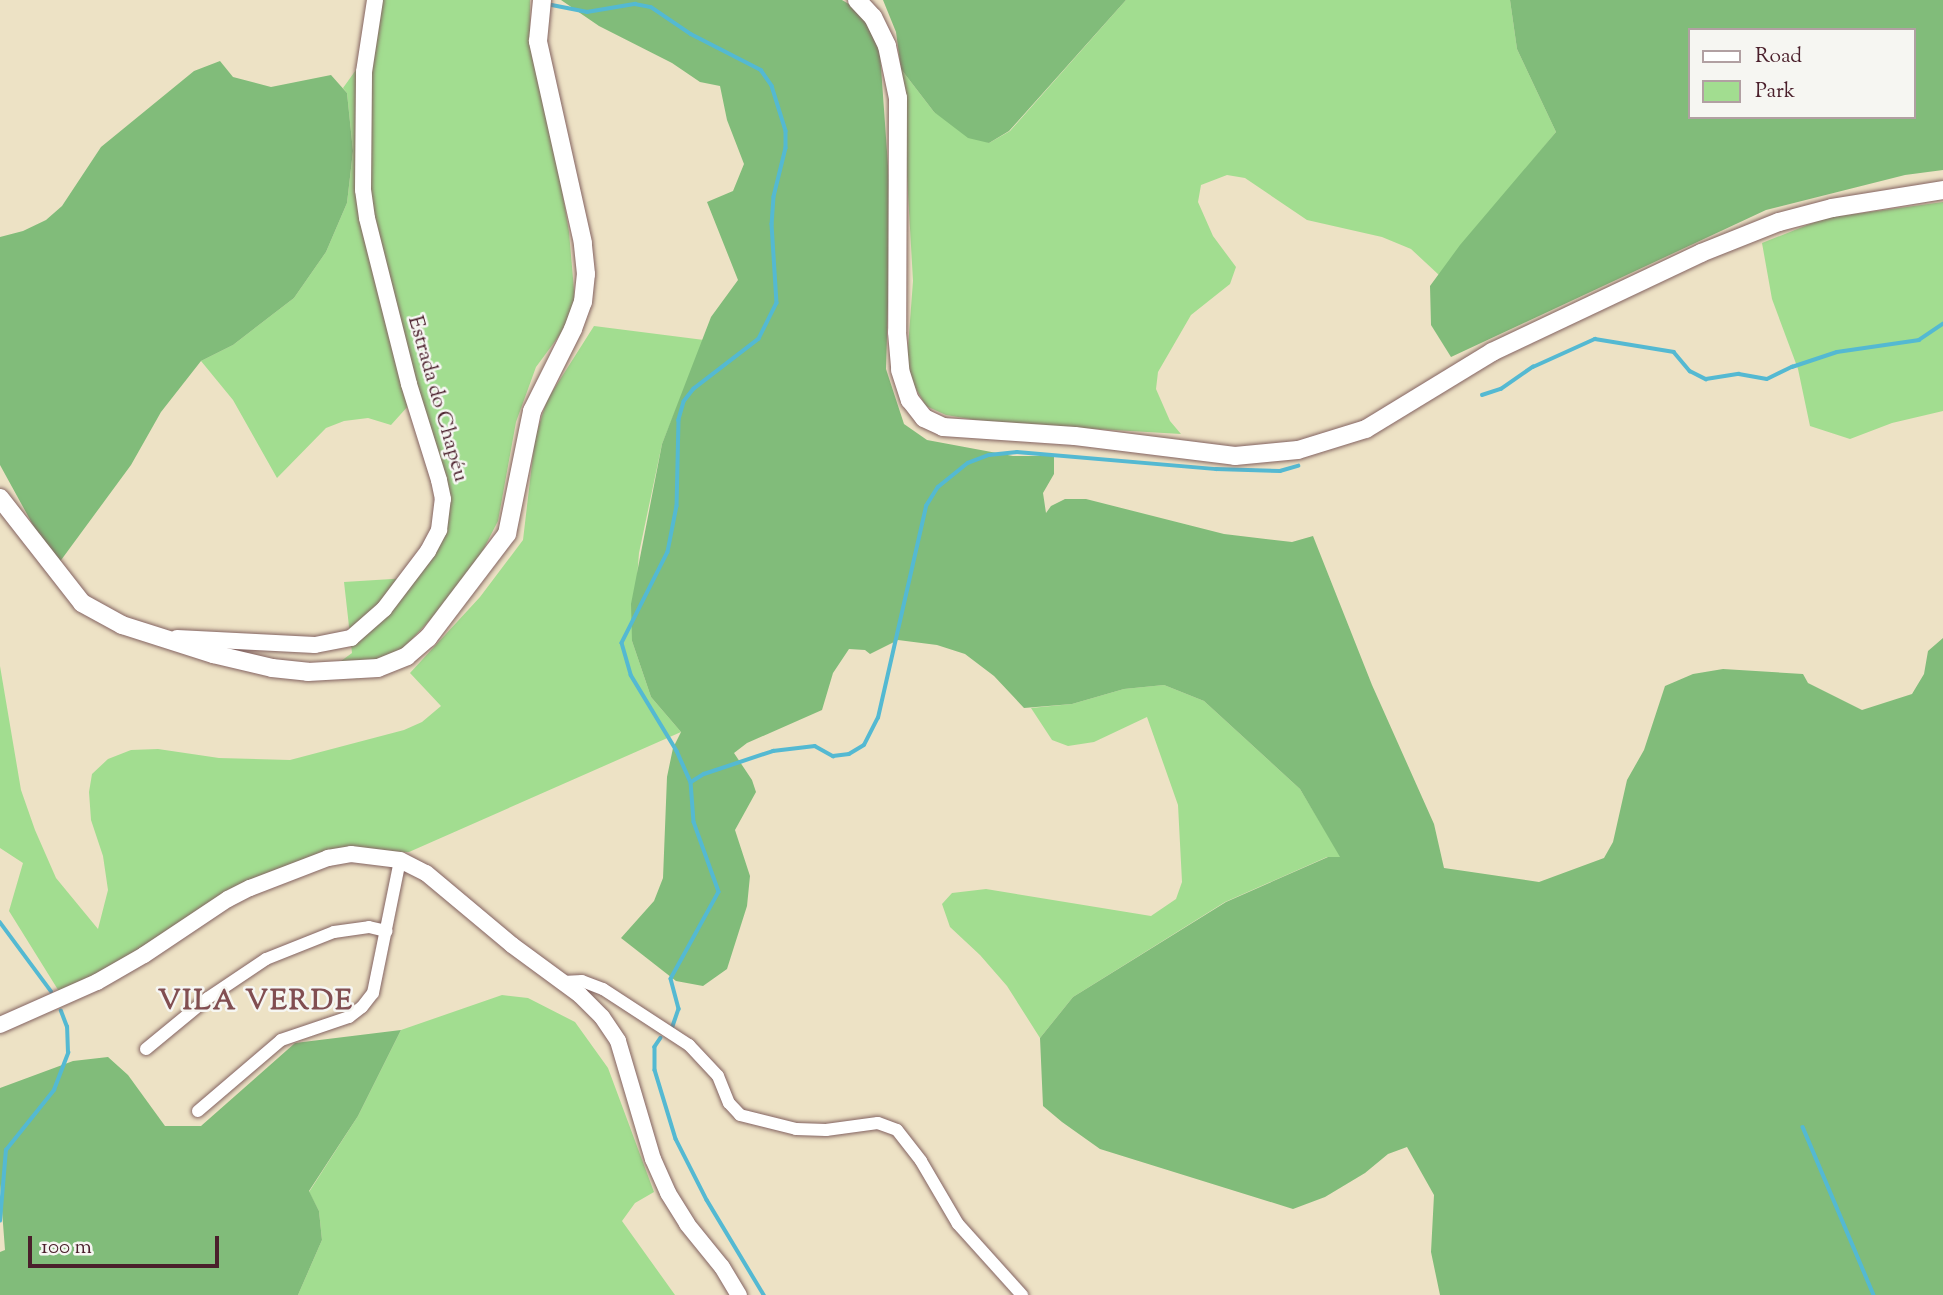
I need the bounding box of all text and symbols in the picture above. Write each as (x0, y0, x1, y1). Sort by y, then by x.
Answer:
legend (1688, 28, 1915, 119)
text: Road (1755, 42, 1802, 72)
text: Park (1755, 77, 1795, 107)
street label: Estrada do Chapéu (401, 313, 473, 485)
district label: VILA VERDE (159, 985, 353, 1019)
scale bar (32, 1222, 222, 1266)
text: 100 m (41, 1233, 92, 1263)

